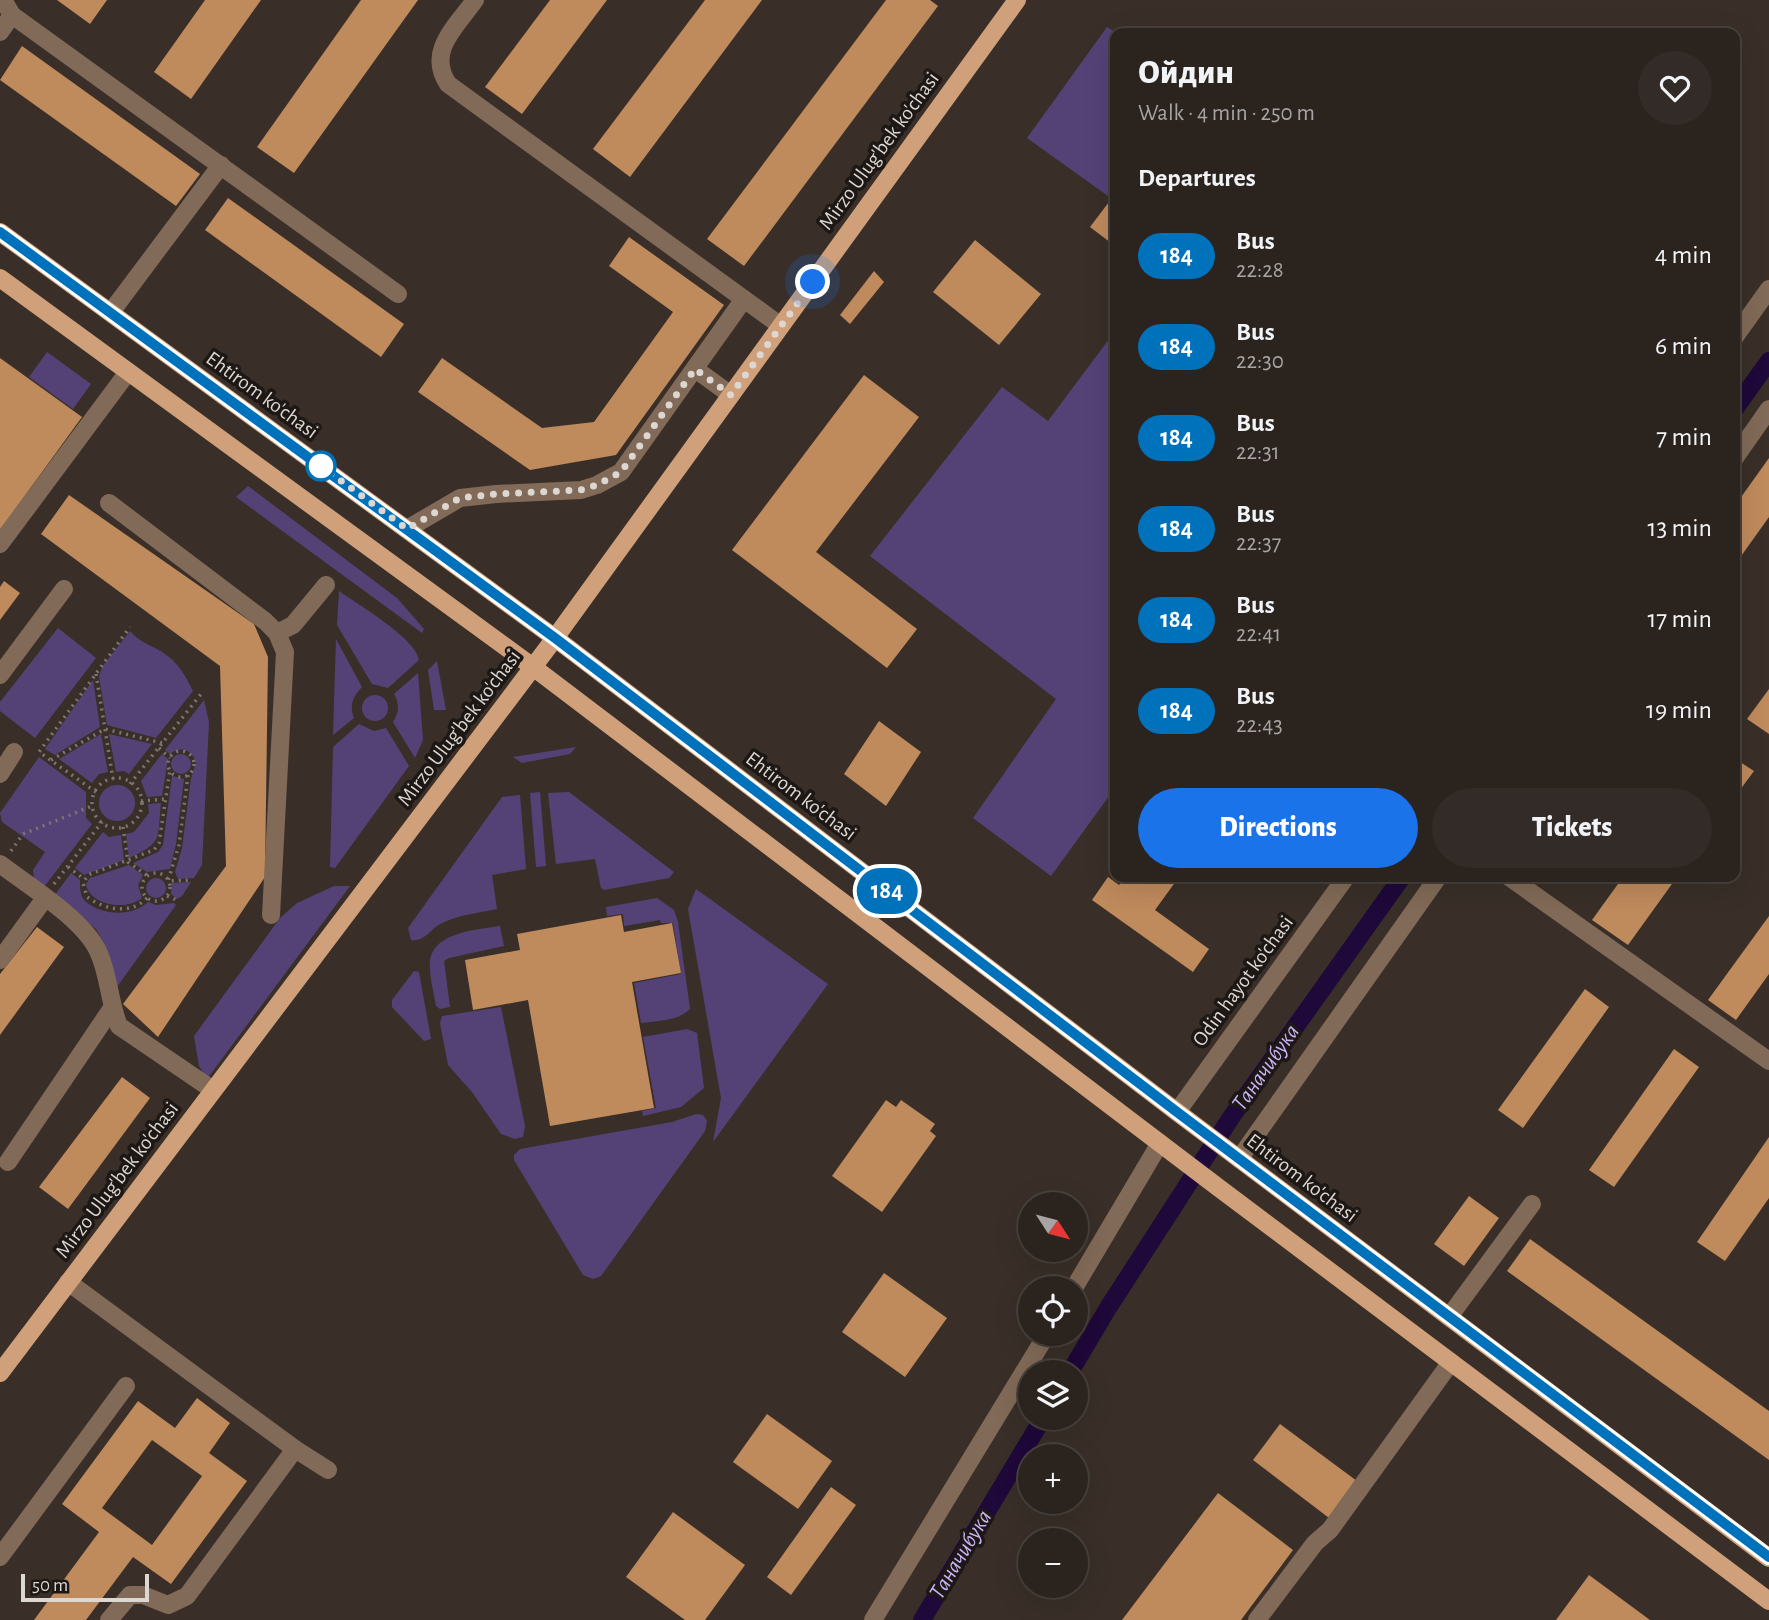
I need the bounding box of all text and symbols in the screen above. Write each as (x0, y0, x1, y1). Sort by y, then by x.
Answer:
button: heart (1638, 51, 1712, 125)
text: Ойдин (1138, 57, 1234, 90)
street label: Mirzo Ulug'bek ko'chasi (815, 68, 943, 234)
text: Walk · 4 min · 250 m (1138, 102, 1315, 125)
text: Departures (1138, 165, 1256, 191)
text: Bus (1236, 228, 1275, 254)
text: 4 min (1655, 242, 1712, 268)
text: 184 (1160, 244, 1193, 268)
text: 22:28 (1236, 259, 1284, 282)
your location (795, 264, 830, 299)
text: Bus (1236, 319, 1275, 345)
text: 6 min (1655, 333, 1712, 359)
text: 184 (1160, 335, 1193, 359)
street label: Ehtirom ko'chasi (202, 348, 322, 442)
text: 22:30 (1236, 350, 1284, 373)
text: Bus (1236, 410, 1275, 436)
text: 7 min (1656, 424, 1712, 450)
text: 184 (1160, 426, 1193, 450)
text: 22:31 (1236, 441, 1280, 464)
unlabelled marker (306, 451, 336, 481)
text: Bus (1236, 501, 1275, 527)
text: 13 min (1648, 515, 1712, 541)
text: 184 (1160, 517, 1193, 541)
text: 22:37 (1236, 532, 1281, 555)
text: Bus (1236, 592, 1275, 618)
text: 17 min (1647, 606, 1712, 632)
text: 184 (1160, 608, 1193, 632)
text: 22:41 (1236, 623, 1281, 646)
street label: Mirzo Ulug'bek ko'chasi (394, 646, 524, 810)
text: Bus (1236, 683, 1275, 709)
text: 19 min (1646, 697, 1712, 723)
text: 184 (1160, 699, 1193, 723)
text: 22:43 (1236, 714, 1283, 737)
street label: Ehtirom ko'chasi (742, 748, 860, 844)
button: Directions (1138, 788, 1418, 868)
button: Tickets (1432, 788, 1712, 868)
line badge: 184 (847, 868, 927, 914)
text: 184 (871, 879, 903, 903)
street label: Odin hayot ko'chasi (1189, 912, 1297, 1050)
water label: Таначибука (1228, 1021, 1304, 1115)
street label: Mirzo Ulug'bek ko'chasi (52, 1098, 182, 1262)
street label: Ehtirom ko'chasi (1243, 1130, 1361, 1226)
north arrow (1018, 1192, 1088, 1262)
map controls (1018, 1192, 1088, 1598)
button: locate (1018, 1276, 1088, 1346)
button: layers (1018, 1360, 1088, 1430)
button: + (1018, 1444, 1088, 1514)
water label: Таначибука (926, 1506, 996, 1604)
button: − (1018, 1528, 1088, 1598)
scale bar (21, 1571, 149, 1603)
text: 50 m (32, 1576, 68, 1595)

